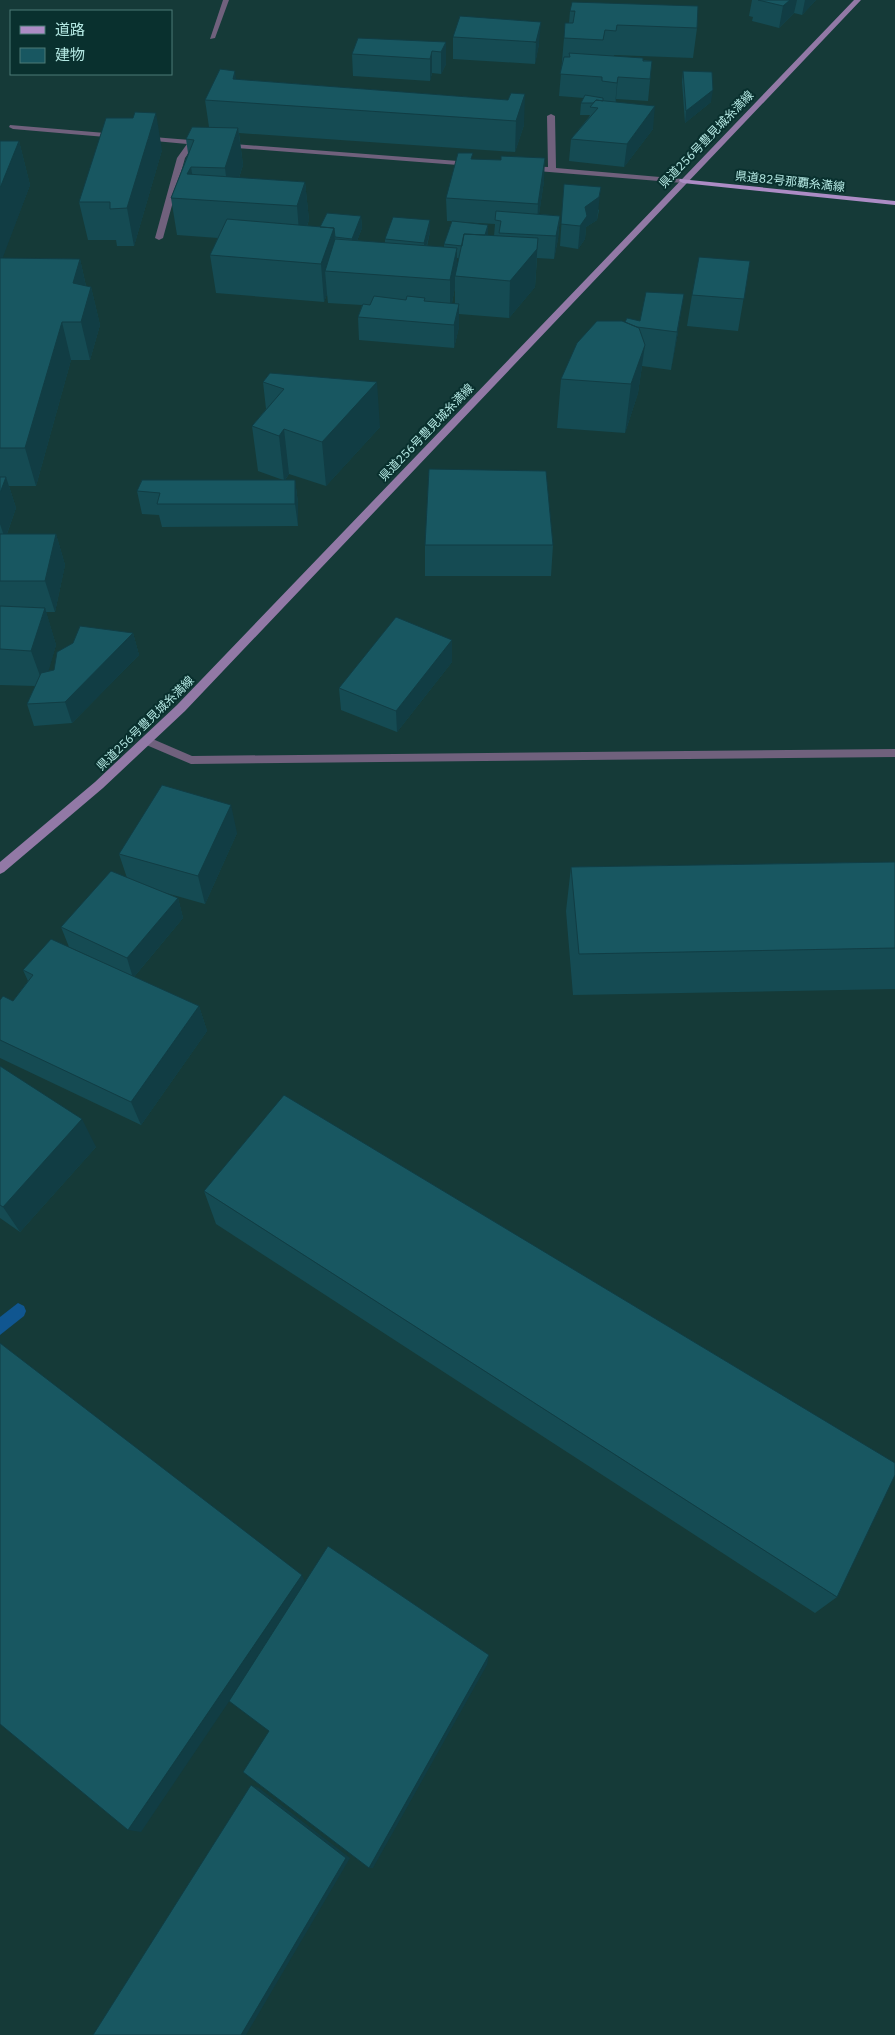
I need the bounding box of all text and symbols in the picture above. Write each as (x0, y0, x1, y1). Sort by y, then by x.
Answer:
legend (10, 10, 172, 75)
text: 道路 (55, 20, 85, 39)
text: 建物 (55, 45, 85, 64)
street label: 県道256号豊見城糸満線 (656, 87, 756, 191)
street label: 県道82号那覇糸満線 (734, 168, 846, 194)
street label: 県道256号豊見城糸満線 (376, 380, 476, 484)
street label: 県道256号豊見城糸満線 (93, 673, 197, 773)

